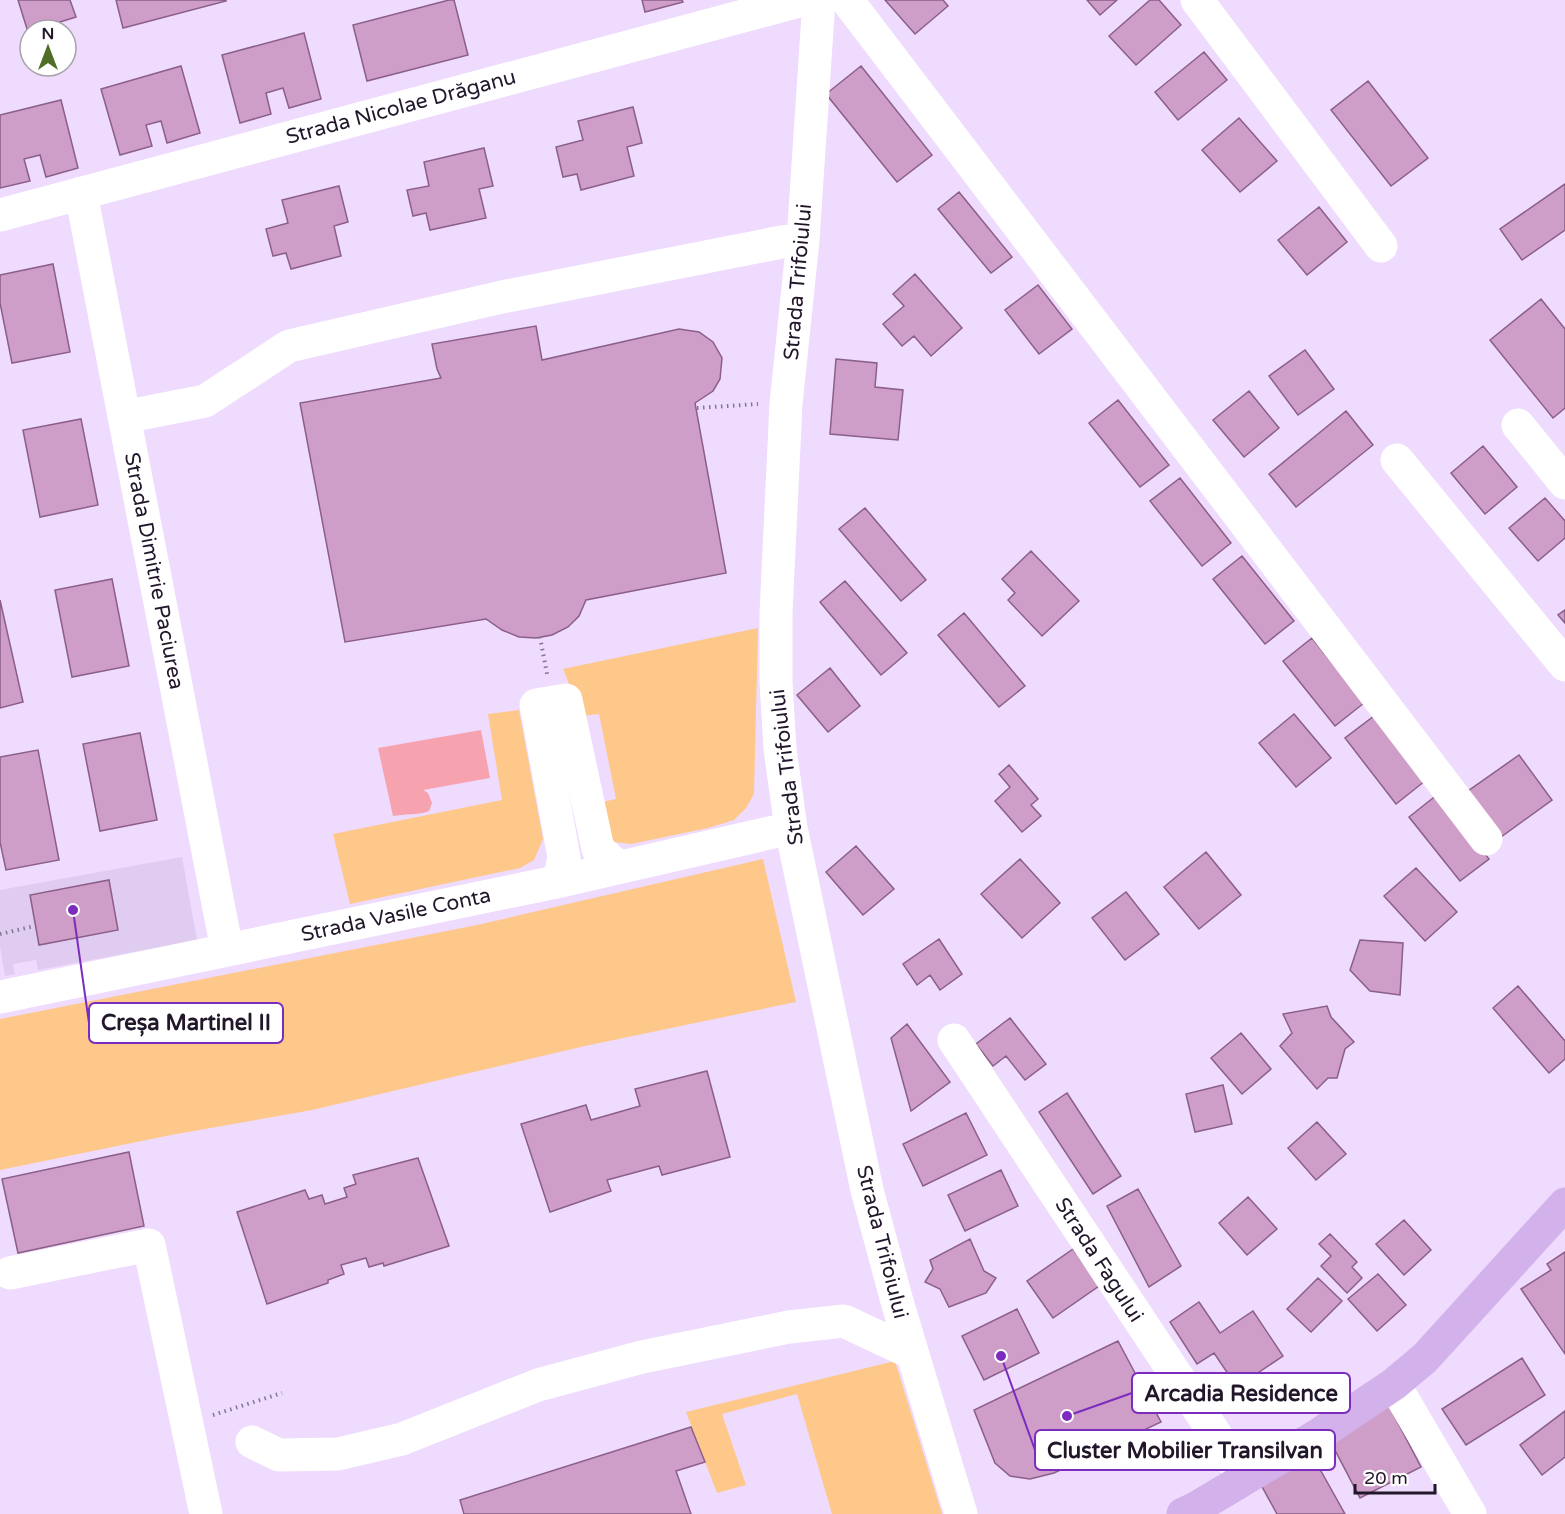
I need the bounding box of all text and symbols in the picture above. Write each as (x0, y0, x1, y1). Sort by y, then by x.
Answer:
north arrow (18, 18, 78, 78)
text: N (42, 24, 54, 44)
street label: Strada Nicolae Drăganu (283, 64, 519, 150)
street label: Strada Trifoiului (779, 203, 817, 361)
street label: Strada Dimitrie Paciurea (119, 450, 189, 692)
street label: Strada Trifoiului (765, 688, 809, 846)
street label: Strada Vasile Conta (299, 883, 493, 947)
callout: Creșa Martinel II (89, 1003, 283, 1043)
text: Creșa Martinel II (101, 1010, 271, 1037)
street label: Strada Trifoiului (851, 1163, 913, 1321)
street label: Strada Fagului (1050, 1193, 1148, 1327)
callout: Arcadia Residence (1132, 1373, 1350, 1413)
text: Arcadia Residence (1144, 1381, 1338, 1407)
callout: Cluster Mobilier Transilvan (1035, 1430, 1335, 1470)
text: Cluster Mobilier Transilvan (1047, 1438, 1323, 1464)
scale bar (1355, 1457, 1434, 1495)
text: 20 m (1364, 1467, 1408, 1489)

